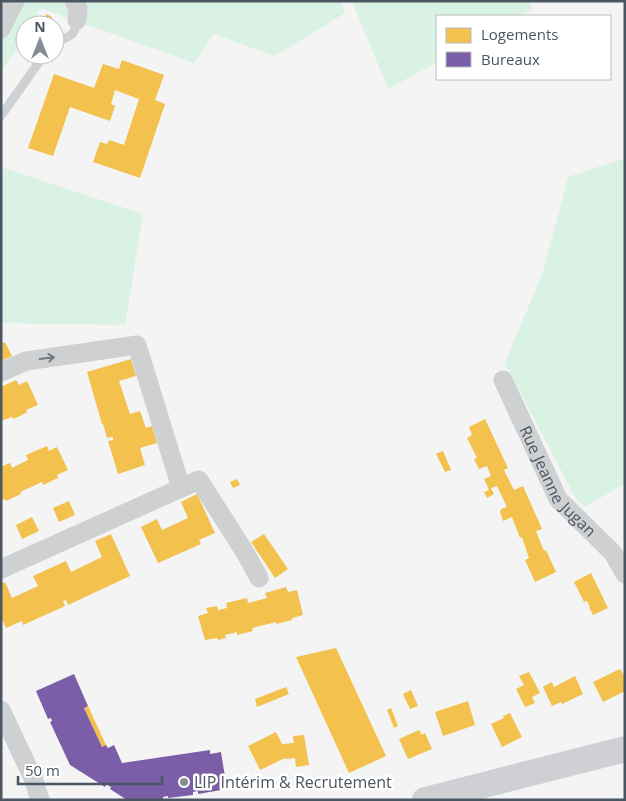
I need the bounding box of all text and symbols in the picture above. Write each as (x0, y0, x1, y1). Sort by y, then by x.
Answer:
north arrow (15, 15, 65, 65)
legend (436, 15, 611, 80)
text: N (34, 17, 46, 36)
text: Logements (481, 24, 558, 44)
text: Bureaux (481, 49, 540, 69)
one-way arrow (39, 353, 55, 363)
street label: Rue Jeanne Jugan (515, 422, 601, 542)
scale bar (18, 754, 161, 786)
text: 50 m (25, 760, 60, 780)
place label: LIP Intérim & Recrutement (194, 771, 392, 793)
marker: LIP Intérim & Recrutement (178, 776, 190, 788)

